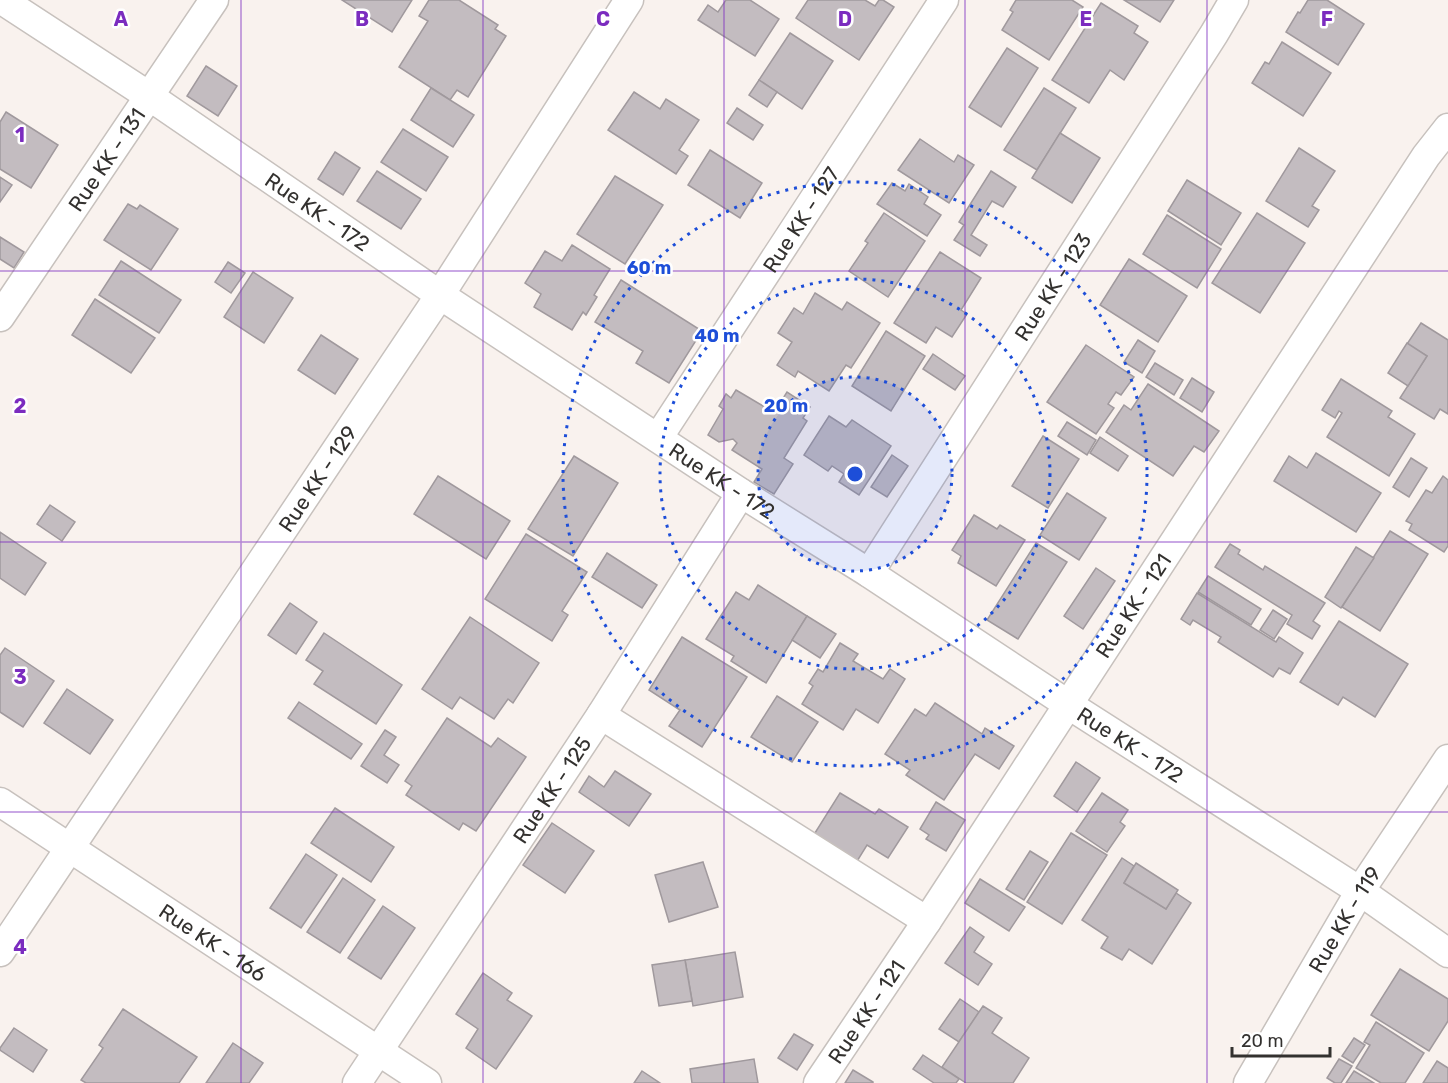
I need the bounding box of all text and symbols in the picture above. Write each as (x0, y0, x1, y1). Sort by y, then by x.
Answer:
text: A (114, 7, 129, 31)
text: B (355, 7, 369, 31)
text: C (596, 7, 610, 31)
text: D (838, 7, 852, 31)
text: E (1080, 7, 1092, 31)
text: F (1321, 7, 1333, 31)
street label: Rue KK - 131 (63, 103, 150, 216)
text: 1 (15, 123, 25, 147)
street label: Rue KK - 127 (757, 162, 844, 277)
street label: Rue KK - 172 (261, 167, 375, 256)
street label: Rue KK - 123 (1009, 228, 1096, 345)
text: 60 m (627, 257, 671, 279)
text: 40 m (695, 325, 739, 347)
text: 2 (14, 394, 27, 418)
text: 20 m (764, 395, 808, 417)
street label: Rue KK - 129 (273, 420, 362, 536)
street label: Rue KK - 172 (665, 437, 780, 524)
centre of rings (845, 464, 865, 484)
street label: Rue KK - 121 (1090, 549, 1176, 662)
text: 3 (13, 665, 27, 689)
street label: Rue KK - 172 (1073, 701, 1188, 787)
street label: Rue KK - 125 (507, 732, 596, 848)
street label: Rue KK - 119 (1303, 861, 1386, 977)
street label: Rue KK - 166 (155, 898, 271, 986)
text: 4 (13, 935, 27, 959)
street label: Rue KK - 121 (822, 955, 910, 1068)
scale bar (1232, 1020, 1330, 1058)
text: 20 m (1241, 1030, 1283, 1052)

